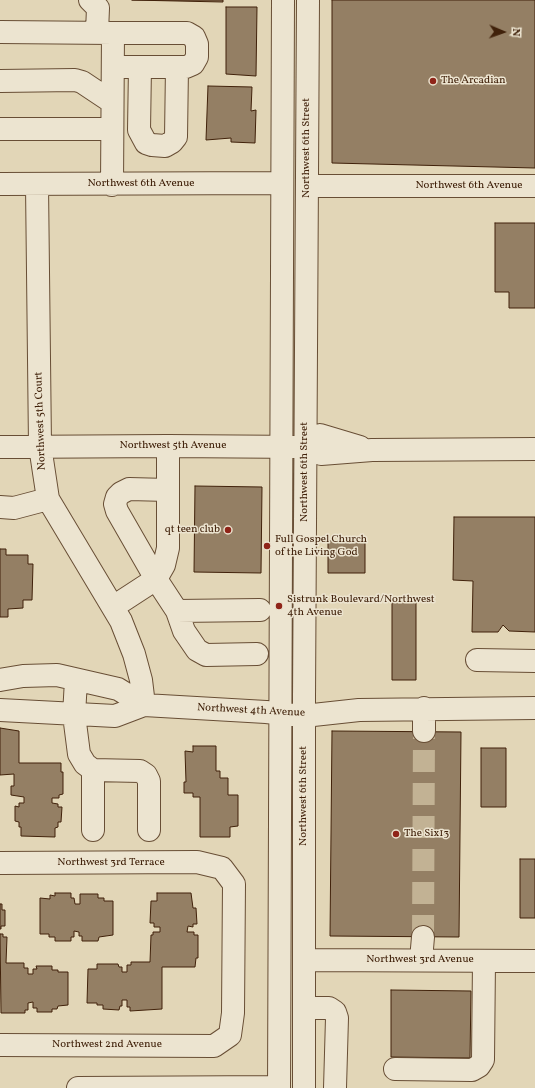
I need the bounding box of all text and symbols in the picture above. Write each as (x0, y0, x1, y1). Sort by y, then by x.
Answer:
north arrow (483, 12, 523, 52)
text: N (508, 28, 523, 37)
place label: The Arcadian (441, 74, 505, 88)
marker: The Arcadian (428, 76, 438, 86)
street label: Northwest 6th Street (300, 98, 314, 198)
street label: Northwest 6th Avenue (87, 177, 195, 191)
street label: Northwest 6th Avenue (415, 179, 523, 193)
street label: Northwest 5th Court (33, 371, 49, 471)
street label: Northwest 6th Street (298, 422, 312, 522)
street label: Northwest 5th Avenue (120, 439, 226, 453)
place label: qt teen club (165, 523, 220, 537)
marker: qt teen club (223, 525, 233, 535)
place label: Full Gospel Church of the Living God (275, 533, 367, 559)
marker: Full Gospel Church of the Living God (262, 541, 272, 551)
place label: Sistrunk Boulevard/Northwest 4th Avenue (287, 593, 435, 619)
marker: Sistrunk Boulevard/Northwest 4th Avenue (274, 601, 284, 611)
street label: Northwest 4th Avenue (197, 702, 305, 720)
street label: Northwest 6th Street (297, 746, 311, 846)
place label: The Six13 (404, 827, 449, 841)
marker: The Six13 (391, 829, 401, 839)
street label: Northwest 3rd Terrace (57, 856, 165, 870)
street label: Northwest 3rd Avenue (366, 953, 474, 967)
street label: Northwest 2nd Avenue (52, 1038, 162, 1052)

